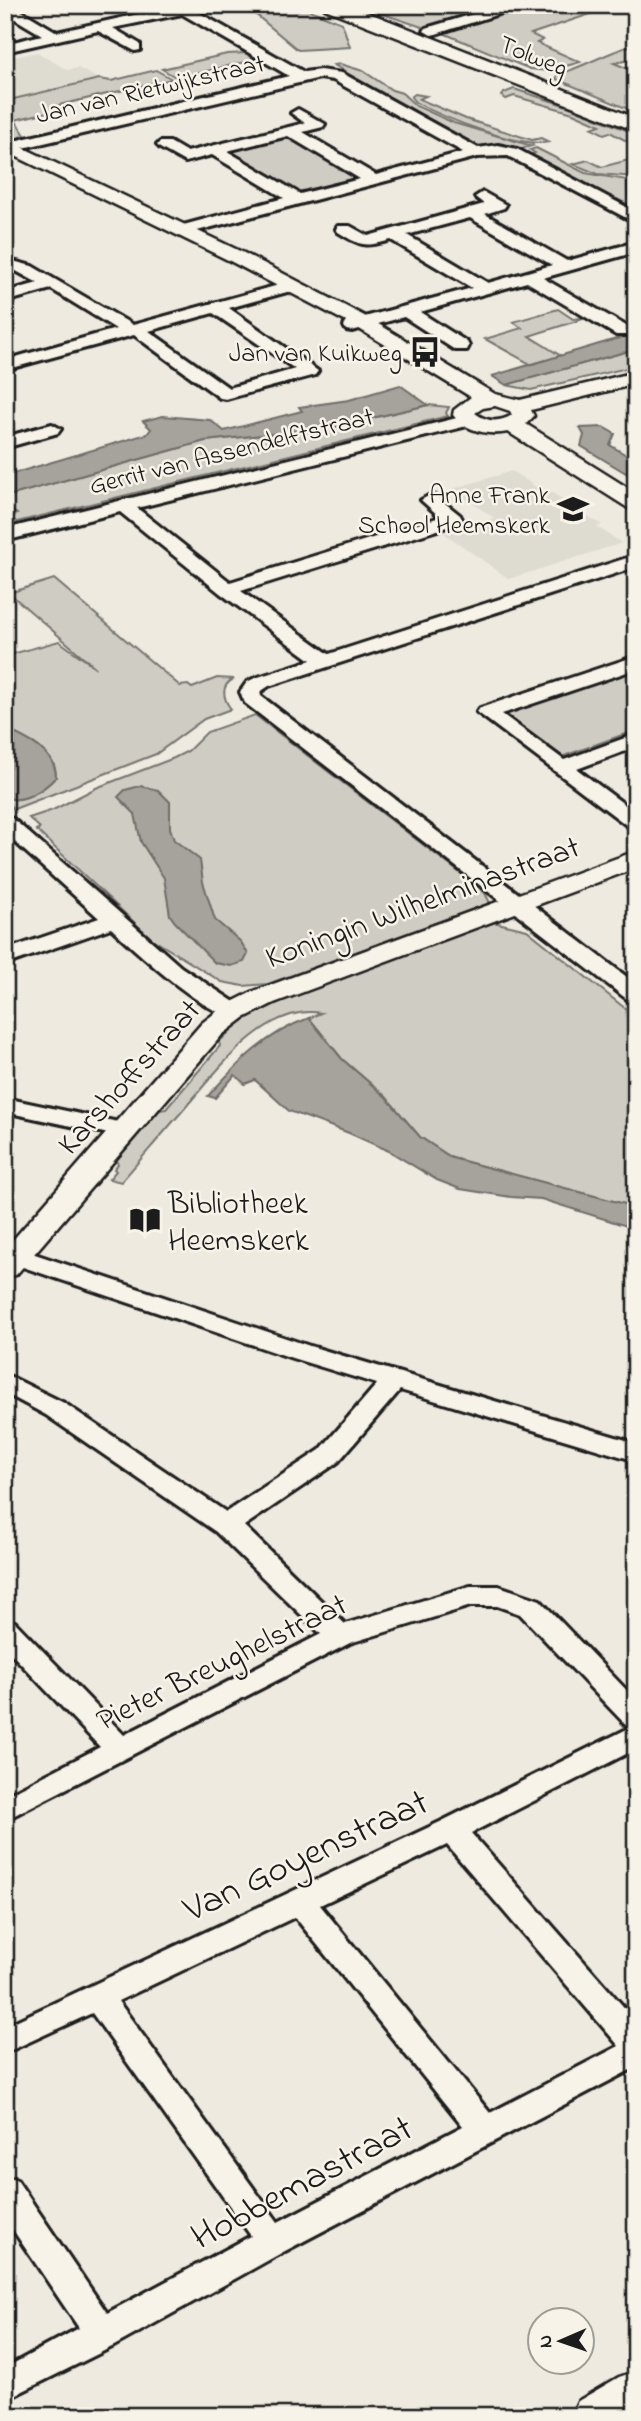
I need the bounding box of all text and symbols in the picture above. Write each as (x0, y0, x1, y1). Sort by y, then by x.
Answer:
street label: Tolweg (493, 27, 573, 89)
street label: Jan van Rietwijkstraat (32, 46, 269, 136)
bus stop icon: Jan van Kuikweg (408, 335, 442, 369)
place label: Jan van Kuikweg (229, 336, 402, 374)
street label: Gerrit van Assendelftstraat (86, 399, 378, 507)
place label: Anne Frank School Heemskerk (358, 478, 551, 546)
school or university icon: Anne Frank School Heemskerk (556, 492, 590, 526)
street label: Koningin Wilhelminastraat (259, 825, 587, 983)
street label: Karshoffstraat (48, 990, 214, 1167)
place label: Bibliotheek Heemskerk (167, 1182, 310, 1266)
library icon: Bibliotheek Heemskerk (128, 1203, 162, 1237)
street label: Pieter Breughelstraat (89, 1583, 356, 1745)
street label: Van Goyenstraat (174, 1776, 439, 1939)
street label: Hobbemastraat (182, 2102, 424, 2267)
north arrow (526, 2306, 596, 2376)
text: N (533, 2334, 560, 2348)

